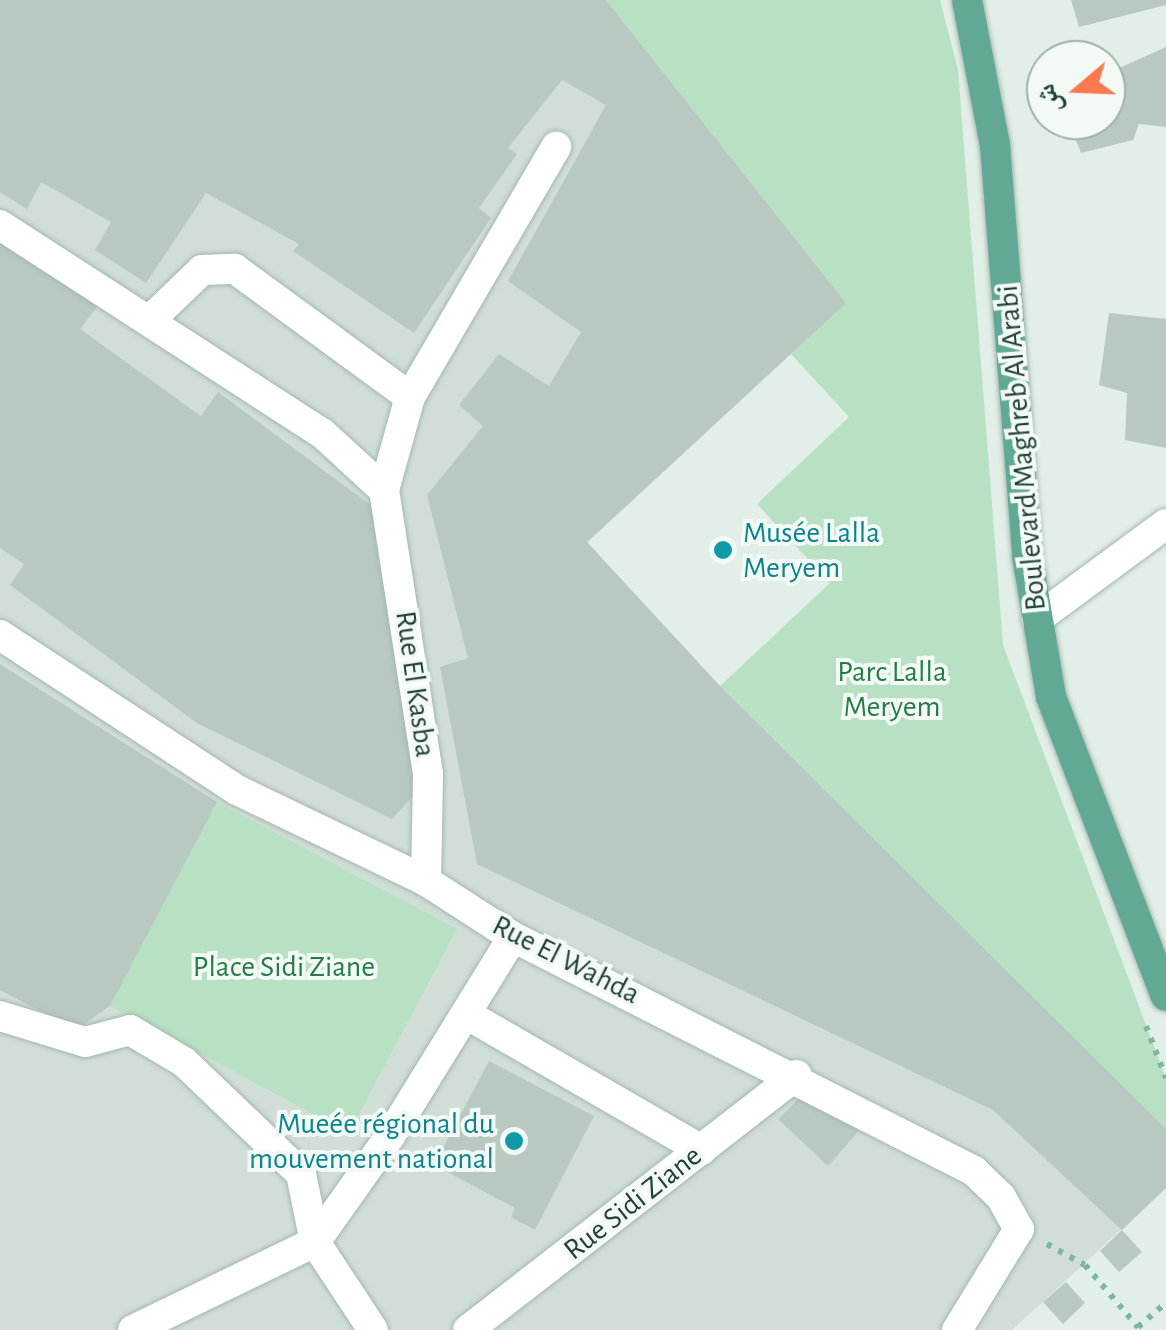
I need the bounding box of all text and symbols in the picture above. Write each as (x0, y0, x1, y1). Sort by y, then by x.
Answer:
north arrow (1026, 40, 1126, 140)
text: ش (1031, 81, 1068, 118)
street label: Boulevard Maghreb Al Arabi (990, 284, 1054, 612)
place label: Musée Lalla Meryem (743, 515, 880, 586)
marker: Musée Lalla Meryem (712, 539, 734, 561)
street label: Rue El Kasba (387, 609, 443, 759)
park label: Parc Lalla Meryem (837, 654, 947, 724)
street label: Rue El Wahda (486, 907, 646, 1013)
park label: Place Sidi Ziane (193, 949, 375, 985)
place label: Mueée régional du mouvement national (249, 1106, 494, 1176)
marker: Mueée régional du mouvement national (503, 1130, 525, 1152)
street label: Rue Sidi Ziane (557, 1138, 709, 1268)

